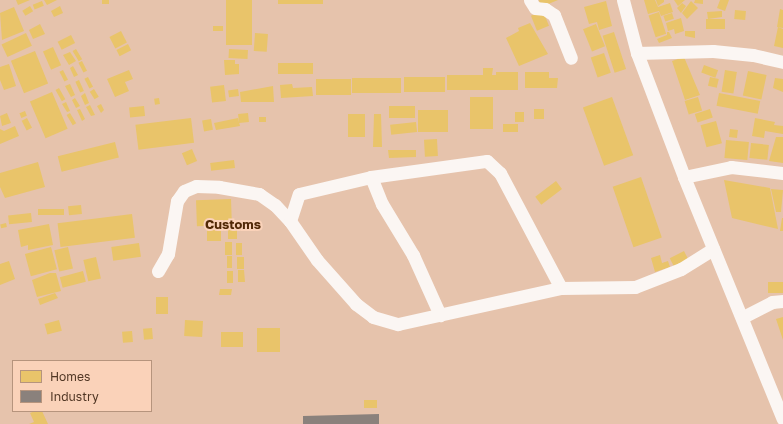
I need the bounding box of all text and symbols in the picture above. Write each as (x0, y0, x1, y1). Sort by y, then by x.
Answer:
district label: Customs (205, 216, 261, 232)
legend (12, 360, 152, 412)
text: Homes (50, 369, 90, 384)
text: Industry (50, 389, 99, 404)

